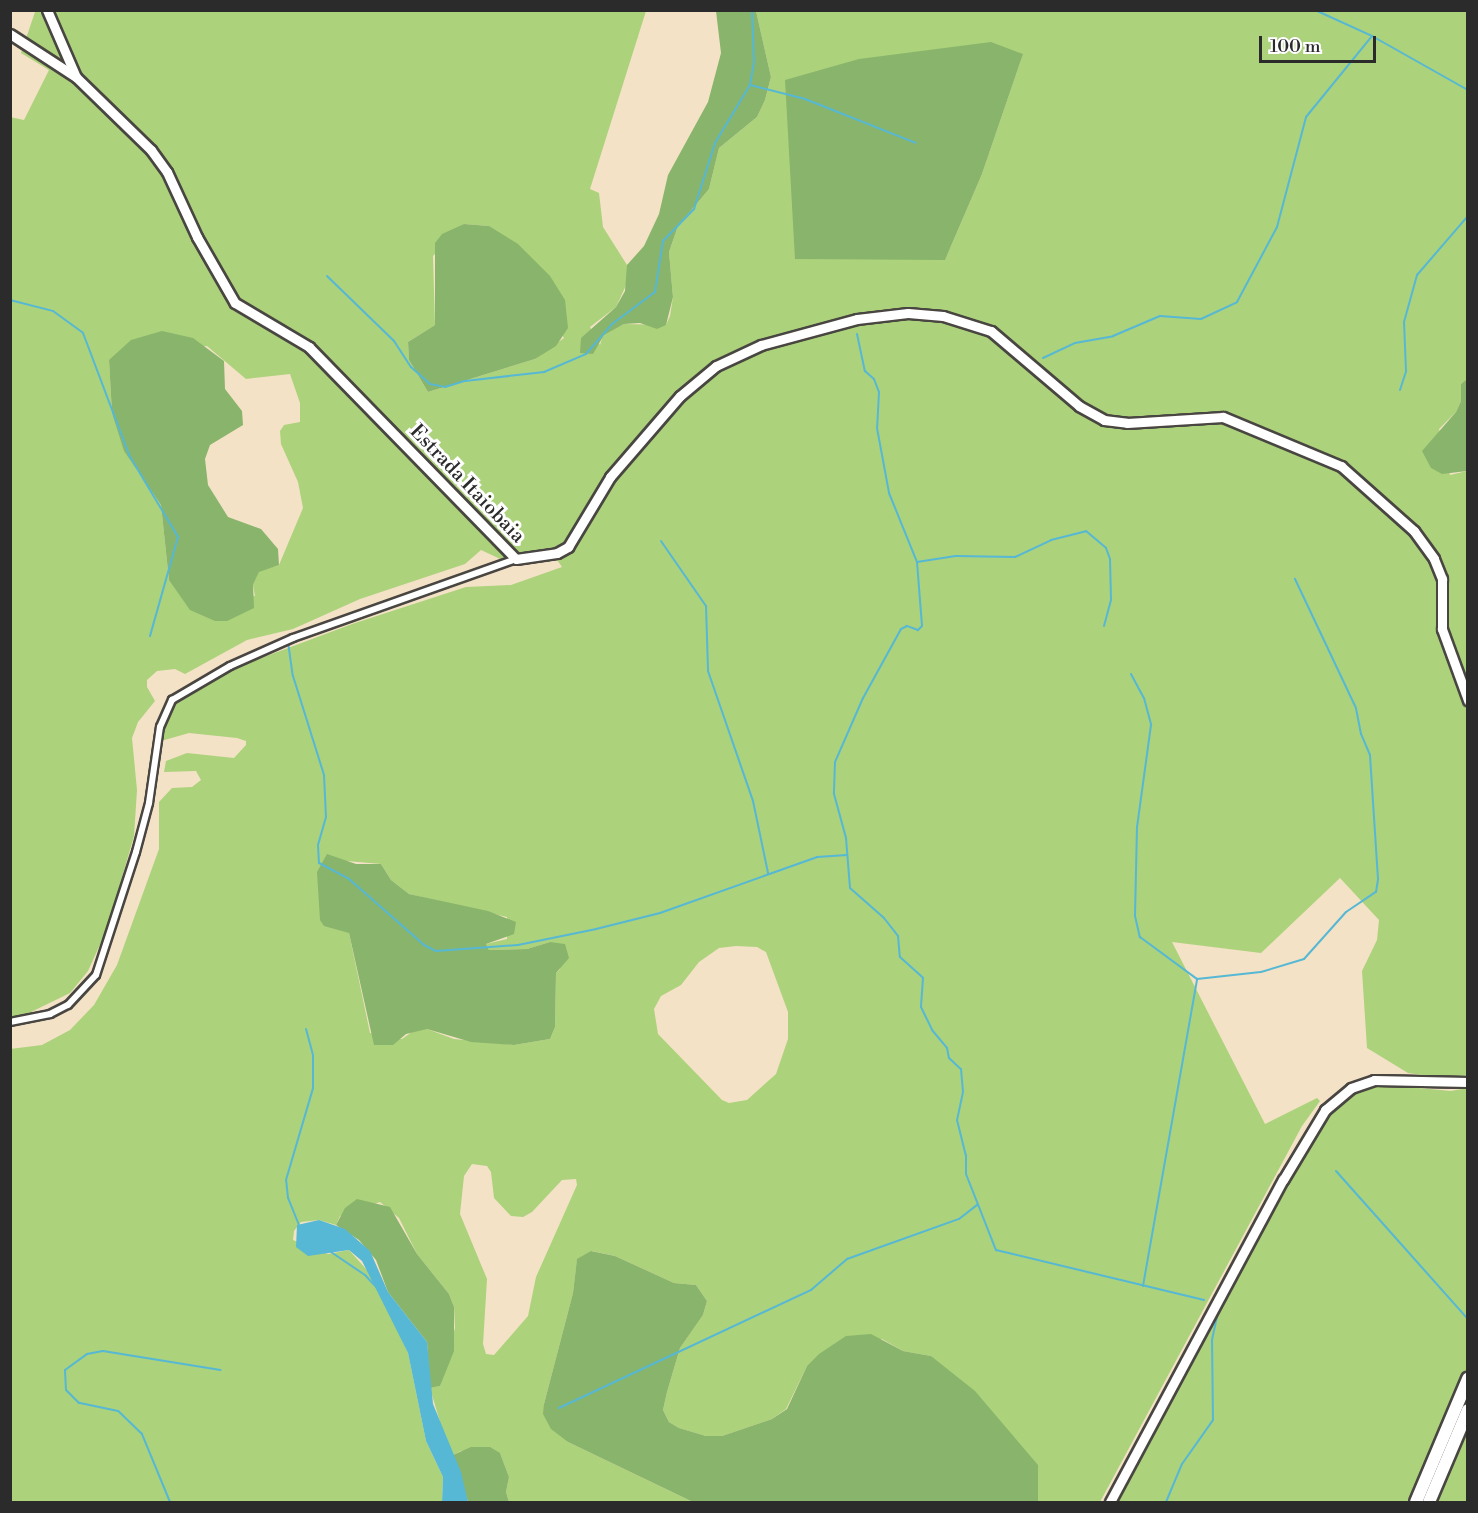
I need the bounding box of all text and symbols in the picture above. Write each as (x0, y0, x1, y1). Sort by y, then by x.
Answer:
scale bar (1262, 24, 1379, 62)
text: 100 m (1270, 35, 1321, 58)
street label: Estrada Itaiobaia (404, 420, 530, 548)

